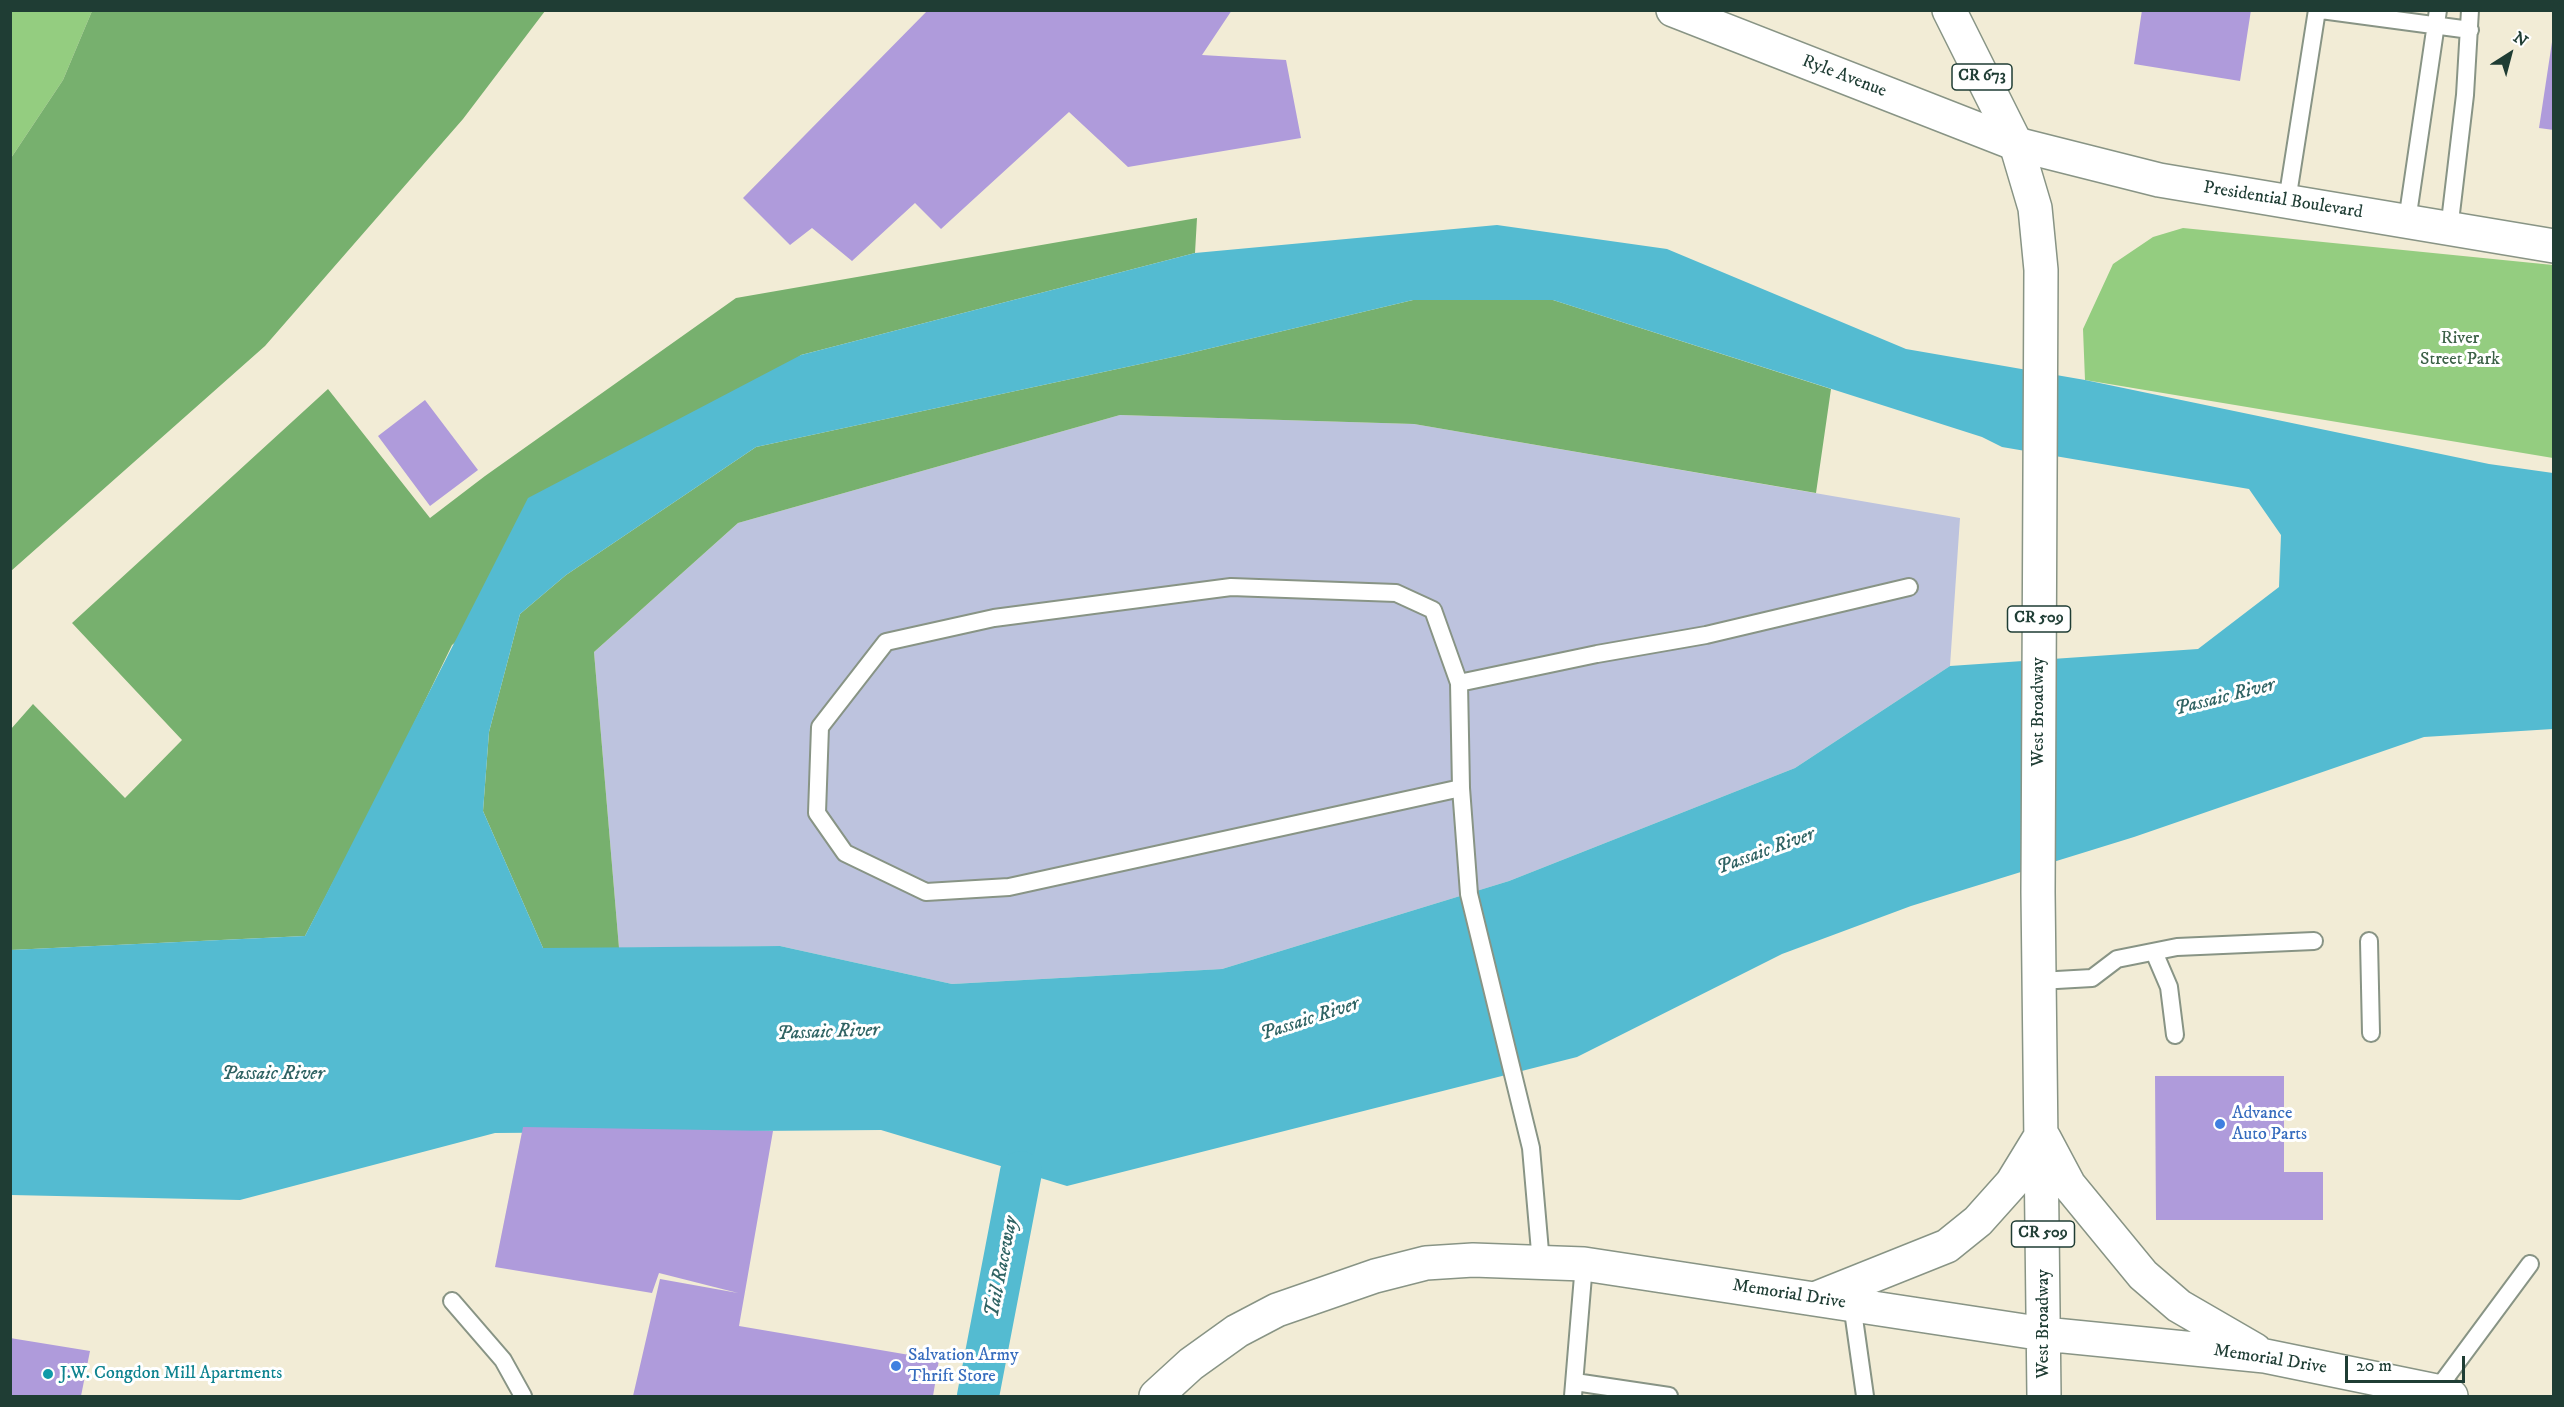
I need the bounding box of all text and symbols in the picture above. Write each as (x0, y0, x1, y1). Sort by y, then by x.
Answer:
north arrow (2480, 24, 2540, 84)
text: N (2509, 27, 2532, 51)
street label: Ryle Avenue (1799, 51, 1889, 103)
road number: CR 673 (1952, 64, 2012, 90)
street label: Presidential Boulevard (2202, 178, 2364, 224)
park label: River Street Park (2420, 328, 2500, 370)
road number: CR 509 (2008, 606, 2070, 632)
street label: West Broadway (2028, 657, 2050, 767)
water label: Passaic River (2172, 674, 2278, 722)
water label: Passaic River (1714, 823, 1818, 881)
water label: Passaic River (1258, 993, 1362, 1047)
water label: Passaic River (776, 1019, 880, 1047)
water label: Passaic River (222, 1063, 324, 1087)
place label: Advance Auto Parts (2232, 1103, 2307, 1146)
marker: Advance Auto Parts (2213, 1117, 2227, 1131)
water label: Tail Raceway (981, 1214, 1025, 1320)
road number: CR 509 (2012, 1221, 2074, 1247)
street label: West Broadway (2033, 1269, 2055, 1379)
street label: Memorial Drive (1731, 1275, 1847, 1315)
street label: Memorial Drive (2212, 1340, 2328, 1380)
scale bar (2348, 1344, 2468, 1382)
place label: Salvation Army Thrift Store (908, 1345, 1018, 1388)
text: 20 m (2356, 1355, 2392, 1377)
marker: Salvation Army Thrift Store (889, 1359, 903, 1373)
place label: J.W. Congdon Mill Apartments (60, 1363, 282, 1385)
marker: J.W. Congdon Mill Apartments (41, 1367, 55, 1381)

